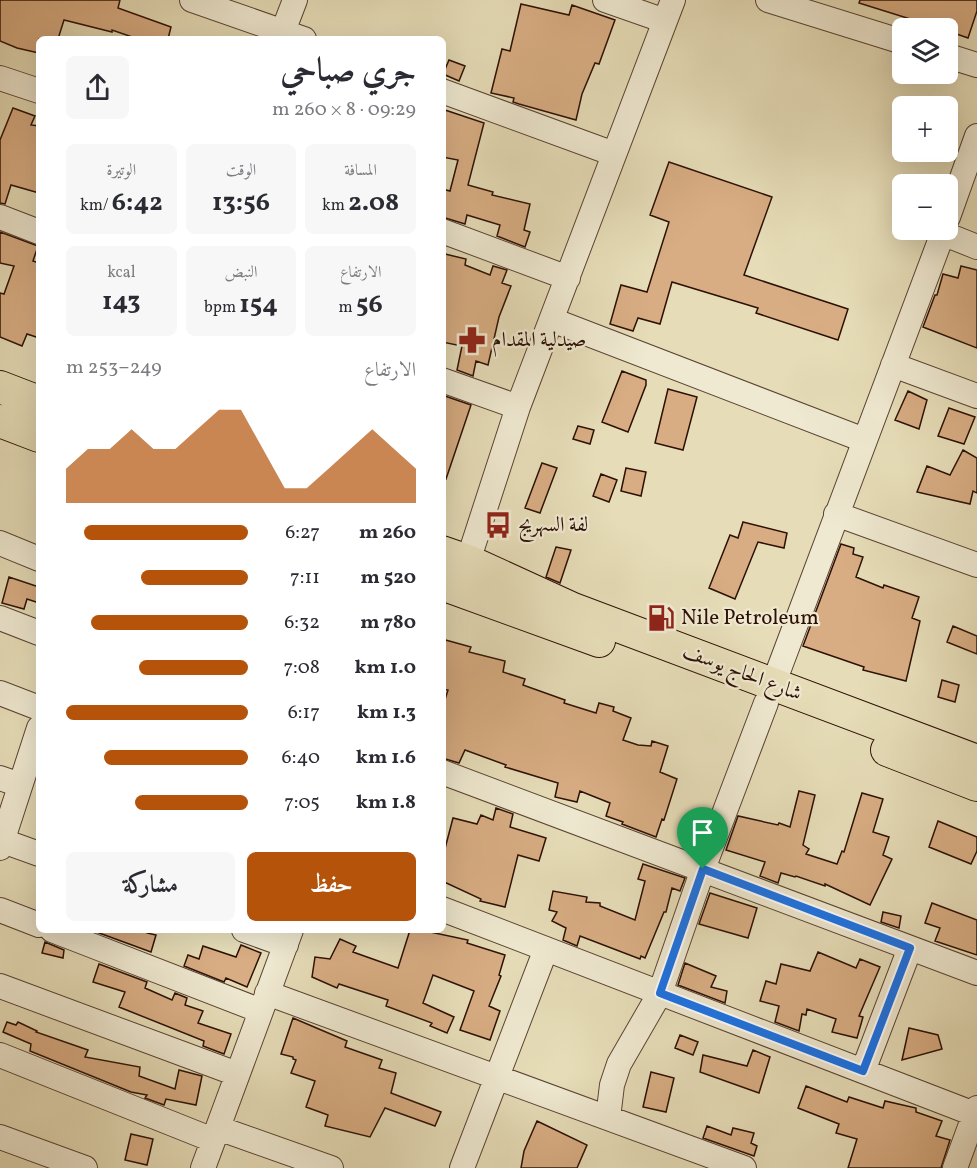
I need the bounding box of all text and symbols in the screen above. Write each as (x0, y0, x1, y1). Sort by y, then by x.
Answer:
map controls (892, 18, 958, 240)
button: layers (892, 18, 958, 84)
text: جري صباحي (281, 50, 416, 96)
button: share (66, 56, 129, 119)
text: 09:29 · 8 × 260 m (272, 96, 416, 124)
button: + (892, 96, 958, 162)
text: الوتيرة (107, 160, 136, 182)
text: الوقت (226, 160, 256, 182)
text: المسافة (344, 160, 377, 182)
button: − (892, 174, 958, 240)
text: 6:42 (112, 185, 163, 221)
text: 13:56 (212, 185, 270, 221)
text: 2.08 (348, 185, 399, 221)
text: /km (80, 195, 112, 217)
text: km (322, 195, 348, 217)
text: kcal (107, 262, 136, 284)
text: النبض (225, 262, 258, 284)
text: الارتفاع (340, 262, 381, 284)
text: 143 (102, 284, 141, 320)
text: 154 (239, 287, 278, 323)
text: 56 (356, 287, 383, 323)
text: bpm (204, 297, 239, 319)
text: m (339, 297, 356, 319)
pharmacy icon: صيدلية المقدام (457, 325, 487, 355)
place label: صيدلية المقدام (492, 326, 587, 357)
text: 249–253 m (66, 354, 162, 382)
text: الارتفاع (364, 357, 416, 385)
bus stop icon: لفة السهريج (483, 510, 513, 540)
place label: لفة السهريج (518, 511, 588, 542)
text: 6:27 (285, 519, 320, 547)
text: 260 m (359, 519, 416, 547)
text: 7:11 (290, 564, 320, 592)
text: 520 m (360, 564, 416, 592)
fuel station icon: Nile Petroleum (646, 603, 676, 633)
place label: Nile Petroleum (681, 604, 819, 633)
text: 6:32 (284, 609, 320, 637)
text: 780 m (360, 609, 416, 637)
street label: شارع الحاج يوسف (677, 637, 806, 712)
text: 7:08 (283, 654, 320, 682)
text: 1.0 km (354, 654, 416, 682)
text: 6:17 (288, 699, 320, 727)
text: 1.3 km (357, 699, 416, 727)
text: 6:40 (282, 744, 320, 772)
text: 1.6 km (356, 744, 416, 772)
text: 7:05 (284, 789, 320, 817)
text: 1.8 km (356, 789, 416, 817)
pin (677, 807, 728, 869)
icon: arrive (686, 816, 719, 849)
button: مشاركة (66, 852, 235, 921)
button: حفظ (247, 852, 416, 921)

